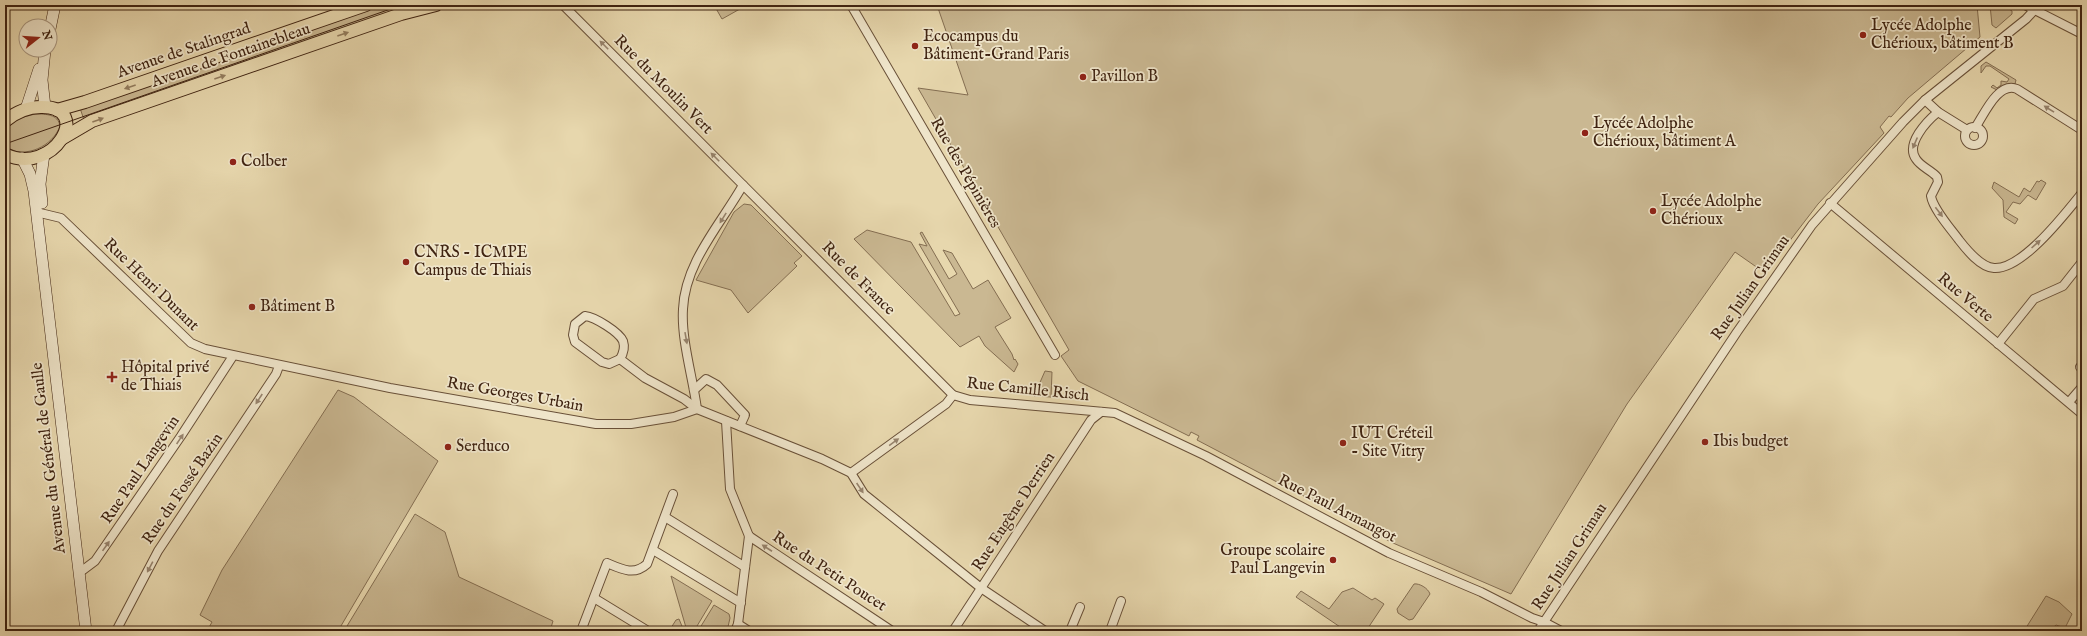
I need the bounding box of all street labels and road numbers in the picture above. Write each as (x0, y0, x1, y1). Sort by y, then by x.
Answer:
street label: Avenue de Stalingrad (114, 19, 254, 83)
street label: Avenue de Fontainebleau (148, 19, 313, 93)
street label: Rue du Moulin Vert (609, 31, 717, 139)
street label: Rue des Pépinières (925, 114, 1005, 232)
street label: Rue Julian Grimau (1707, 232, 1795, 344)
street label: Rue Henri Dunant (99, 234, 203, 336)
street label: Rue de France (817, 238, 899, 320)
street label: Rue Verte (1933, 269, 1997, 327)
street label: Avenue du Général de Gaulle (27, 361, 71, 556)
street label: Rue Georges Urbain (445, 373, 585, 417)
street label: Rue Camille Risch (966, 374, 1091, 406)
street label: Rue Paul Langevin (97, 412, 185, 528)
street label: Rue du Fossé Bazin (138, 429, 228, 548)
street label: Rue Eugène Derrien (968, 448, 1060, 575)
street label: Rue Paul Armangot (1274, 470, 1400, 548)
street label: Rue Julian Grimau (1528, 500, 1612, 614)
street label: Rue du Petit Poucet (768, 528, 890, 617)

